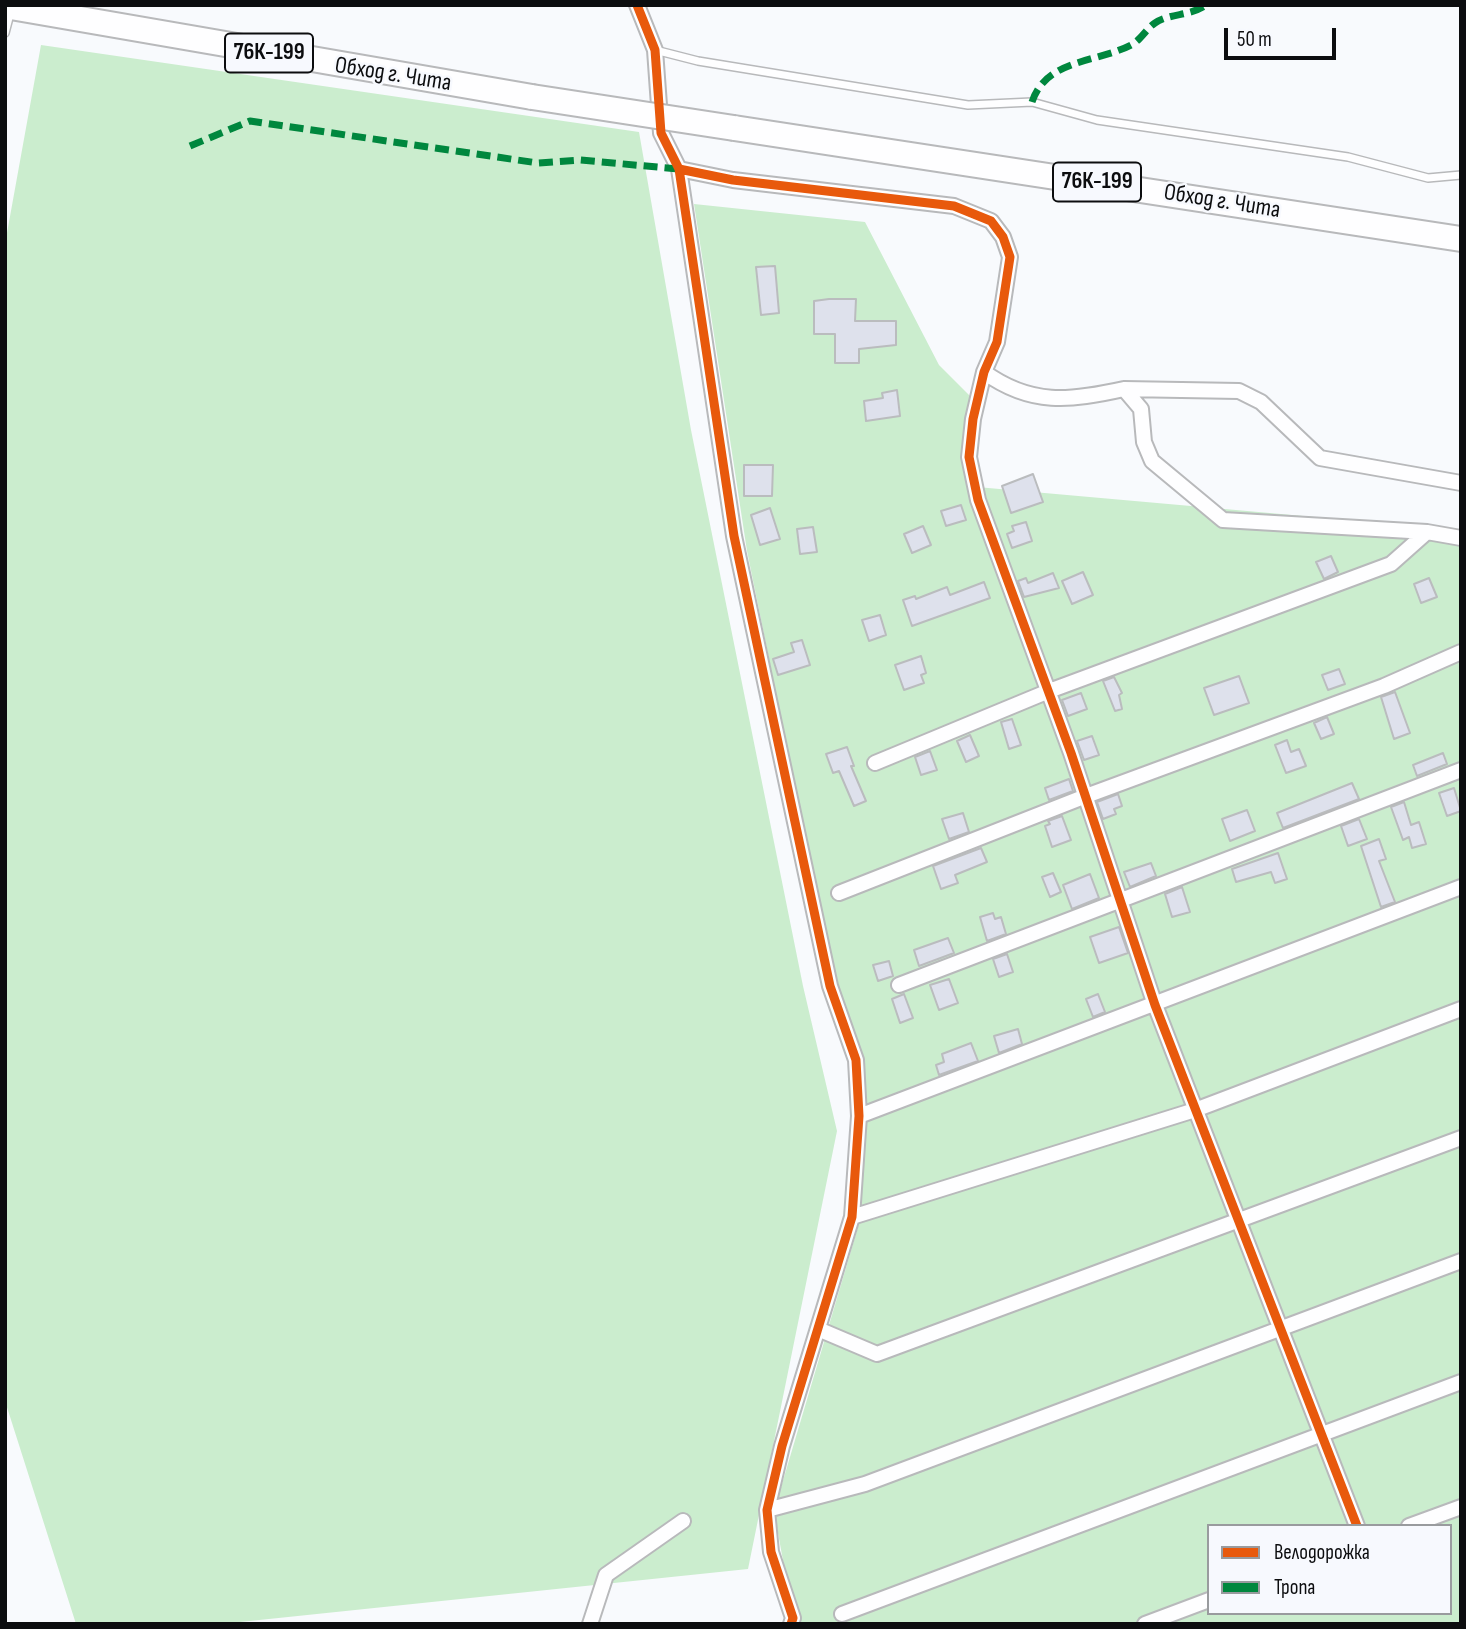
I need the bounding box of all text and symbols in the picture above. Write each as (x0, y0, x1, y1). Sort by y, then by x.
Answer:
scale bar (1228, 14, 1340, 58)
text: 50 m (1237, 27, 1272, 52)
road number: 76К-199 (225, 34, 313, 72)
street label: Обход г. Чита (333, 52, 453, 98)
road number: 76К-199 (1053, 162, 1141, 202)
street label: Обход г. Чита (1162, 179, 1282, 225)
legend (1207, 1524, 1452, 1615)
text: Велодорожка (1274, 1540, 1370, 1565)
text: Тропа (1274, 1575, 1315, 1600)

